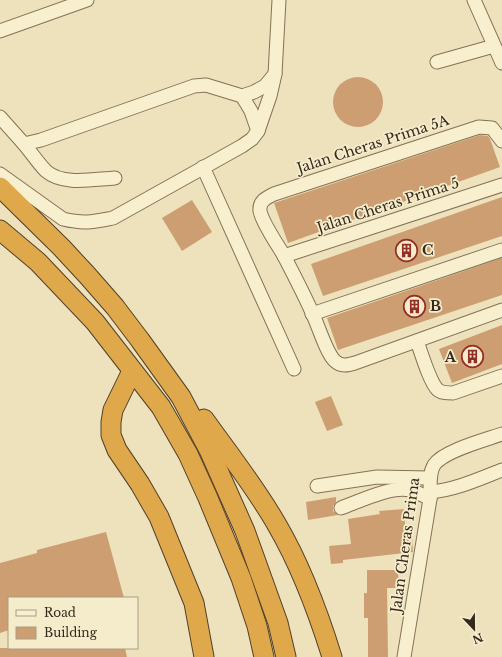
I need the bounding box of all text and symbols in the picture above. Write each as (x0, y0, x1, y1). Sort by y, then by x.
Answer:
street label: Jalan Cheras Prima 5A (293, 111, 452, 178)
street label: Jalan Cheras Prima 5 (313, 174, 461, 237)
building icon: C (393, 237, 419, 263)
place label: C (422, 241, 434, 259)
building icon: B (401, 293, 427, 319)
place label: B (430, 297, 441, 315)
building icon: A (459, 344, 485, 370)
place label: A (444, 348, 457, 366)
street label: Jalan Cheras Prima (386, 476, 423, 616)
legend (8, 597, 138, 649)
text: Road (44, 605, 76, 620)
north arrow (454, 609, 494, 649)
text: Building (44, 625, 98, 640)
text: N (470, 630, 485, 647)

